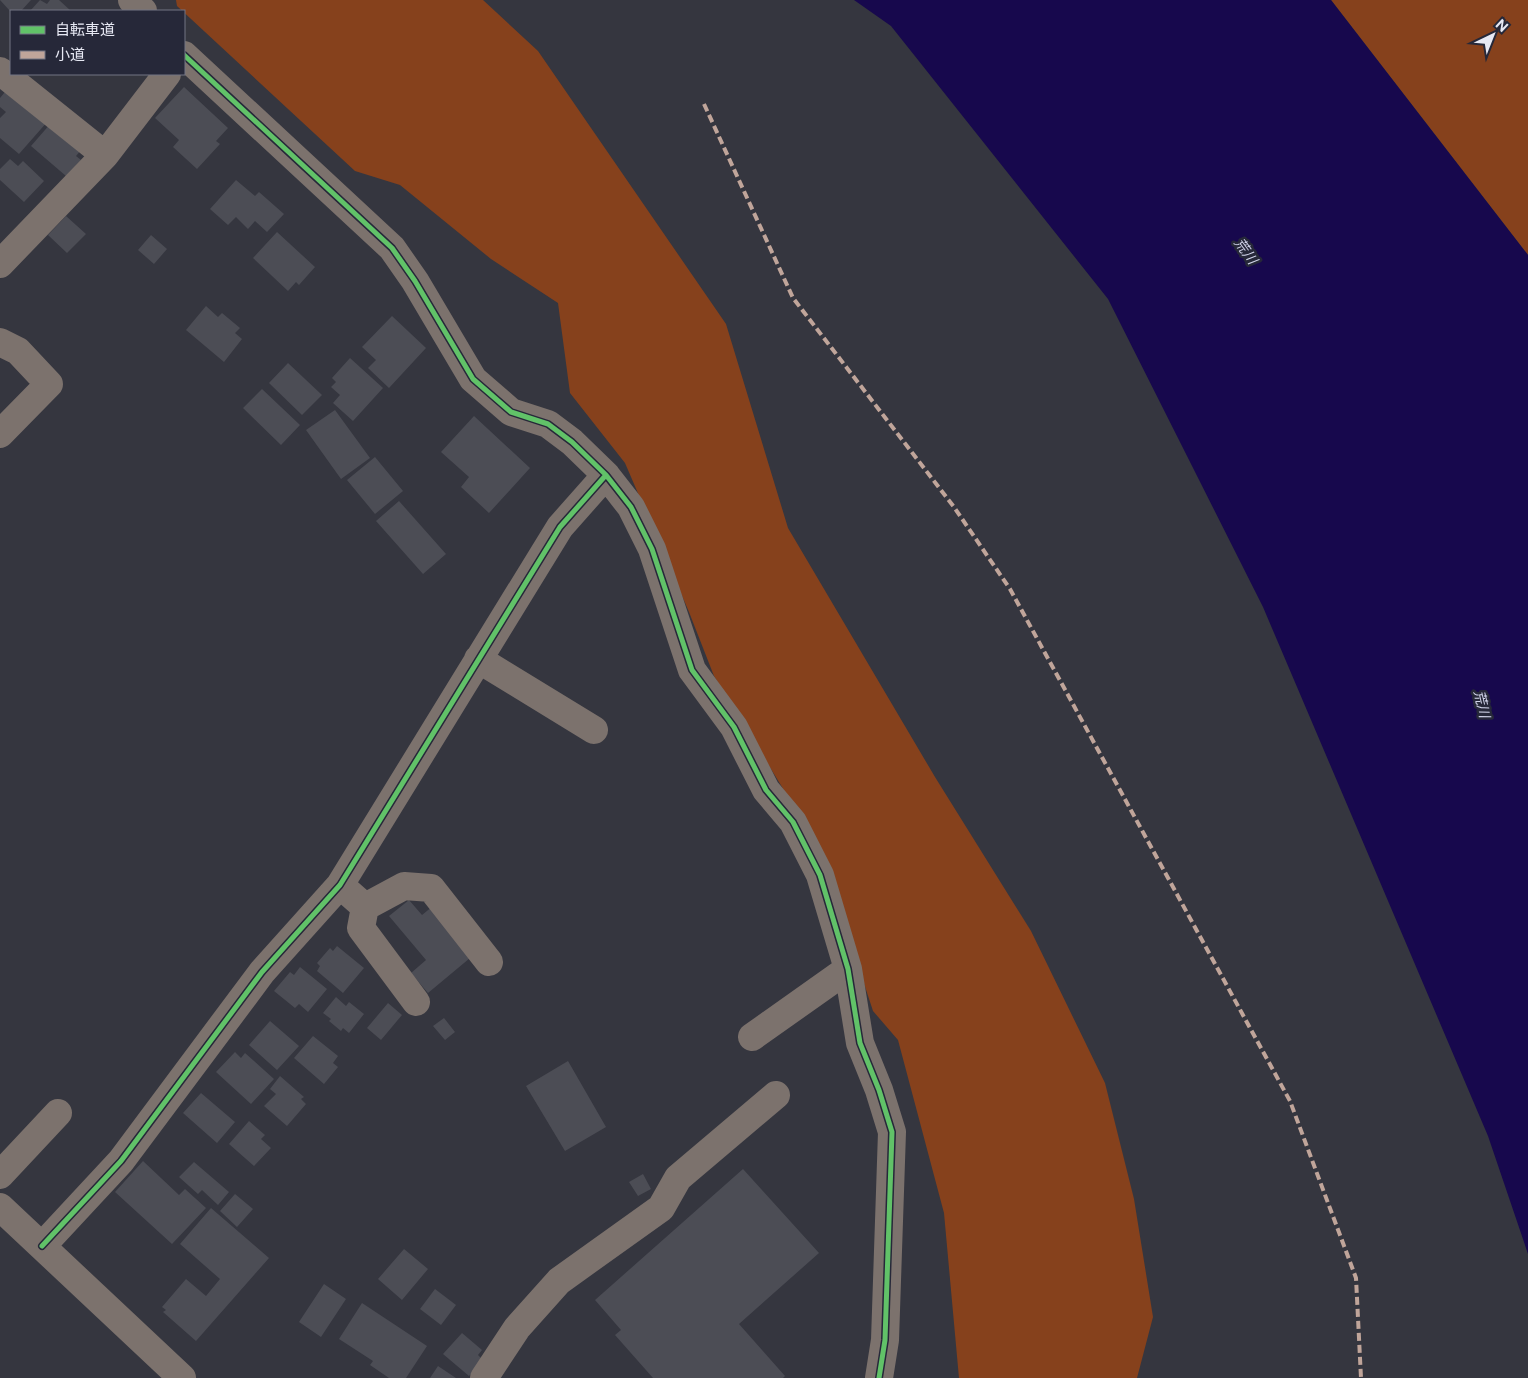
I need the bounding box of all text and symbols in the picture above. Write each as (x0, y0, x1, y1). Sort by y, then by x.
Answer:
legend (10, 10, 185, 75)
north arrow (1468, 10, 1518, 60)
text: N (1492, 16, 1511, 35)
text: 自転車道 (55, 21, 115, 38)
text: 小道 (55, 46, 85, 63)
water label: 荒川 (1231, 235, 1262, 269)
water label: 荒川 (1471, 689, 1493, 721)

